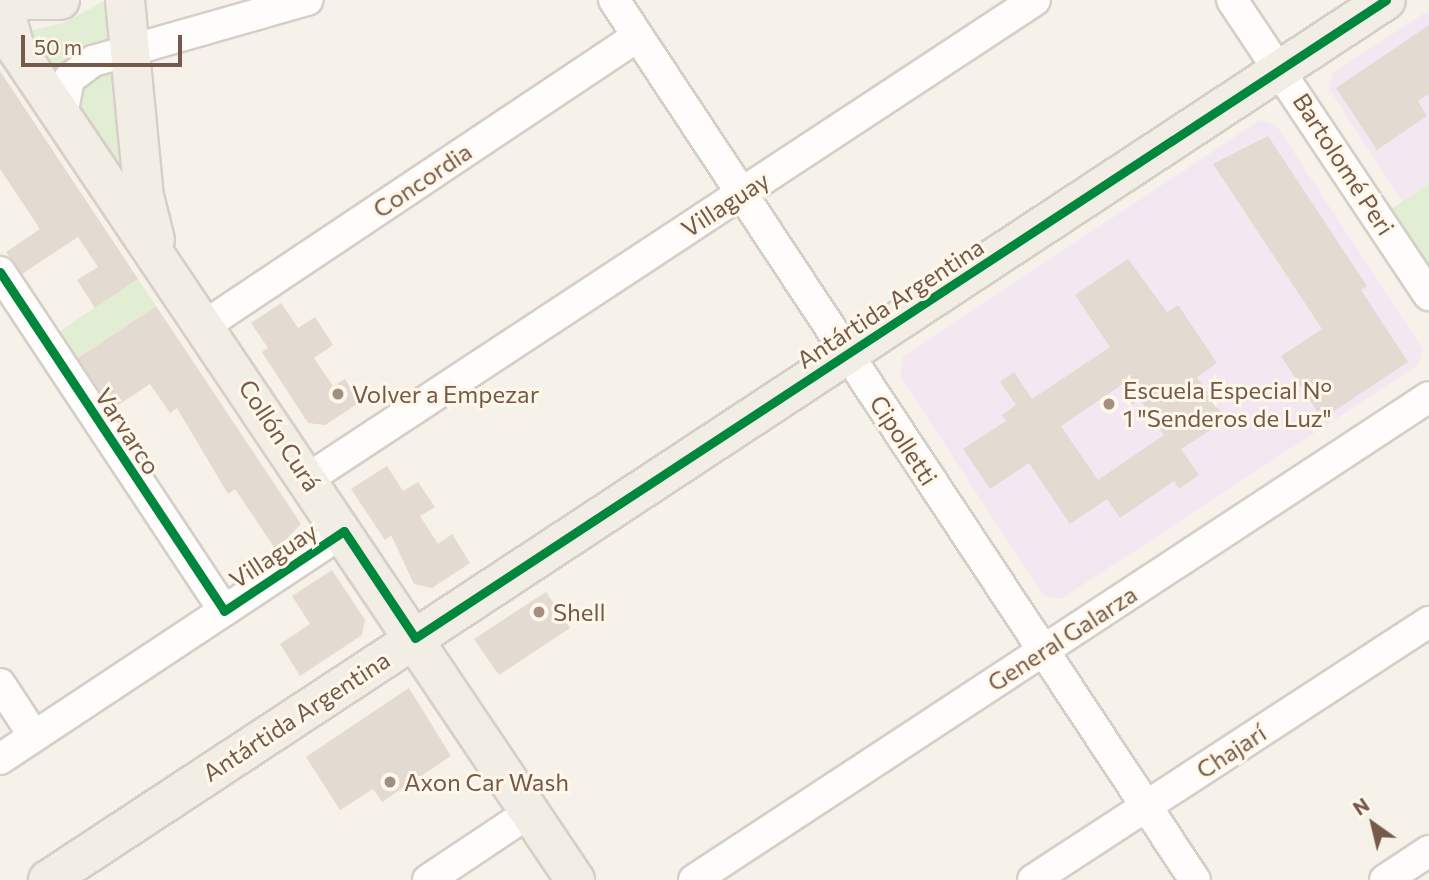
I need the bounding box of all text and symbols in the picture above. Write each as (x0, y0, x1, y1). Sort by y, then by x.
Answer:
scale bar (24, 21, 186, 65)
text: 50 m (34, 34, 82, 59)
street label: Bartolomé Peri (1287, 88, 1401, 240)
street label: Concordia (367, 137, 477, 223)
street label: Villaguay (676, 165, 774, 243)
street label: Antártida Argentina (791, 232, 989, 374)
street label: Collón Curá (233, 374, 327, 496)
place label: Escuela Especial N° 1 "Senderos de Luz" (1123, 376, 1332, 432)
place label: Volver a Empezar (352, 380, 539, 408)
street label: Varvarco (89, 382, 167, 480)
marker: Volver a Empezar (330, 386, 346, 402)
street label: Cipolletti (864, 390, 944, 490)
marker: Escuela Especial N° 1 "Senderos de Luz" (1101, 396, 1117, 412)
street label: Villaguay (224, 516, 322, 594)
street label: General Galarza (982, 579, 1142, 697)
place label: Shell (553, 598, 606, 626)
marker: Shell (531, 604, 547, 620)
street label: Antártida Argentina (197, 645, 395, 787)
street label: Chajarí (1191, 718, 1271, 784)
place label: Axon Car Wash (404, 768, 569, 796)
marker: Axon Car Wash (382, 774, 398, 790)
north arrow (1338, 789, 1408, 859)
text: N (1349, 793, 1373, 820)

